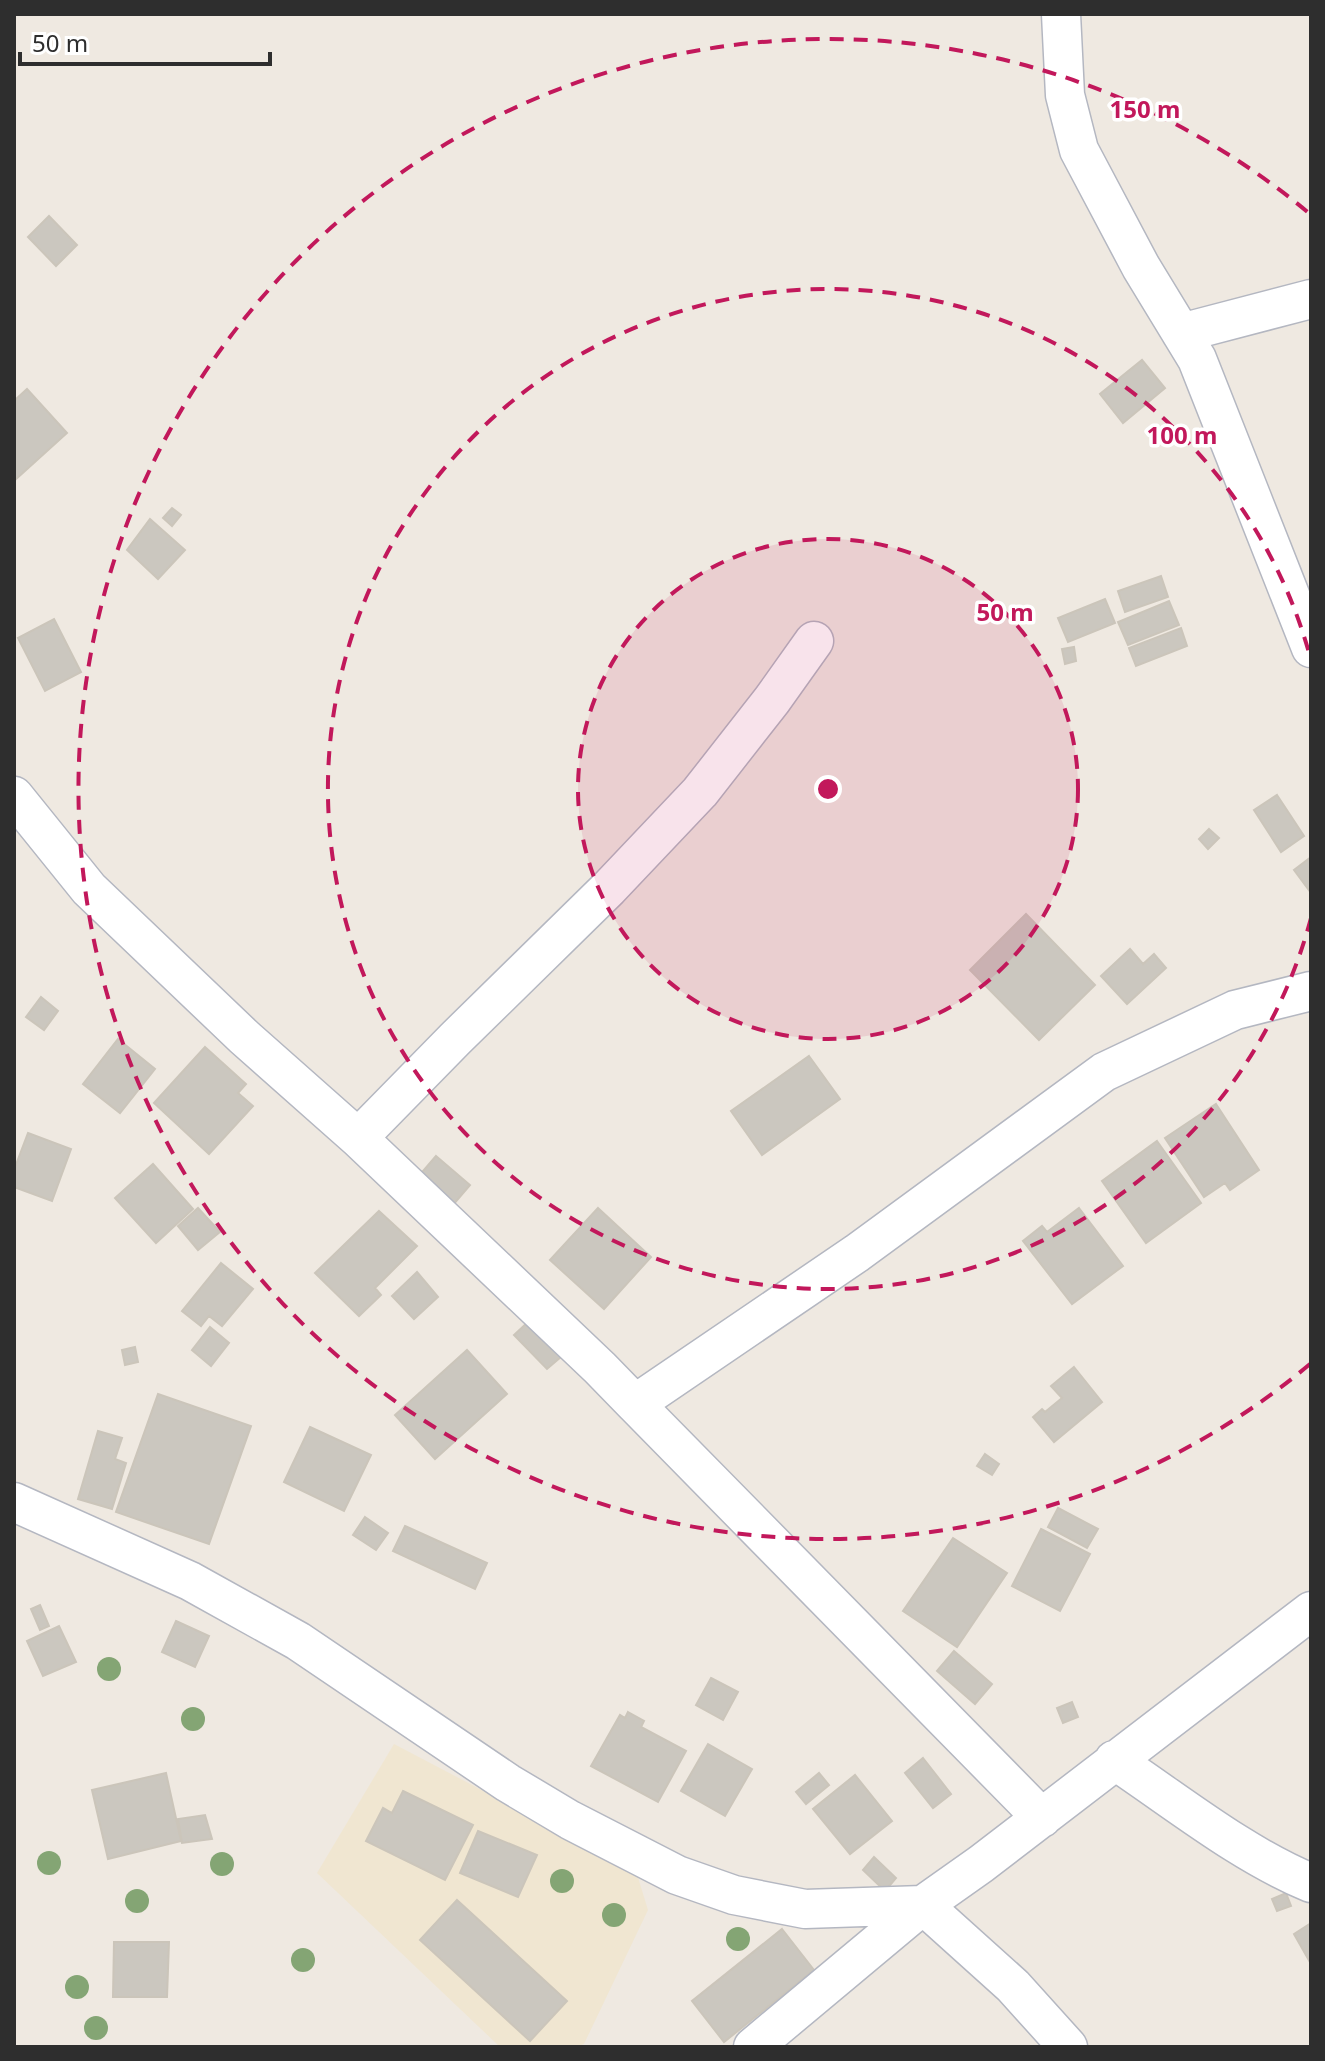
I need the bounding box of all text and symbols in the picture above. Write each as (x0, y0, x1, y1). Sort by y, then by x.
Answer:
scale bar (20, 16, 270, 66)
text: 50 m (32, 26, 88, 59)
text: 150 m (1110, 92, 1180, 125)
text: 100 m (1147, 418, 1217, 451)
text: 50 m (976, 595, 1034, 628)
centre of rings (814, 775, 842, 803)

